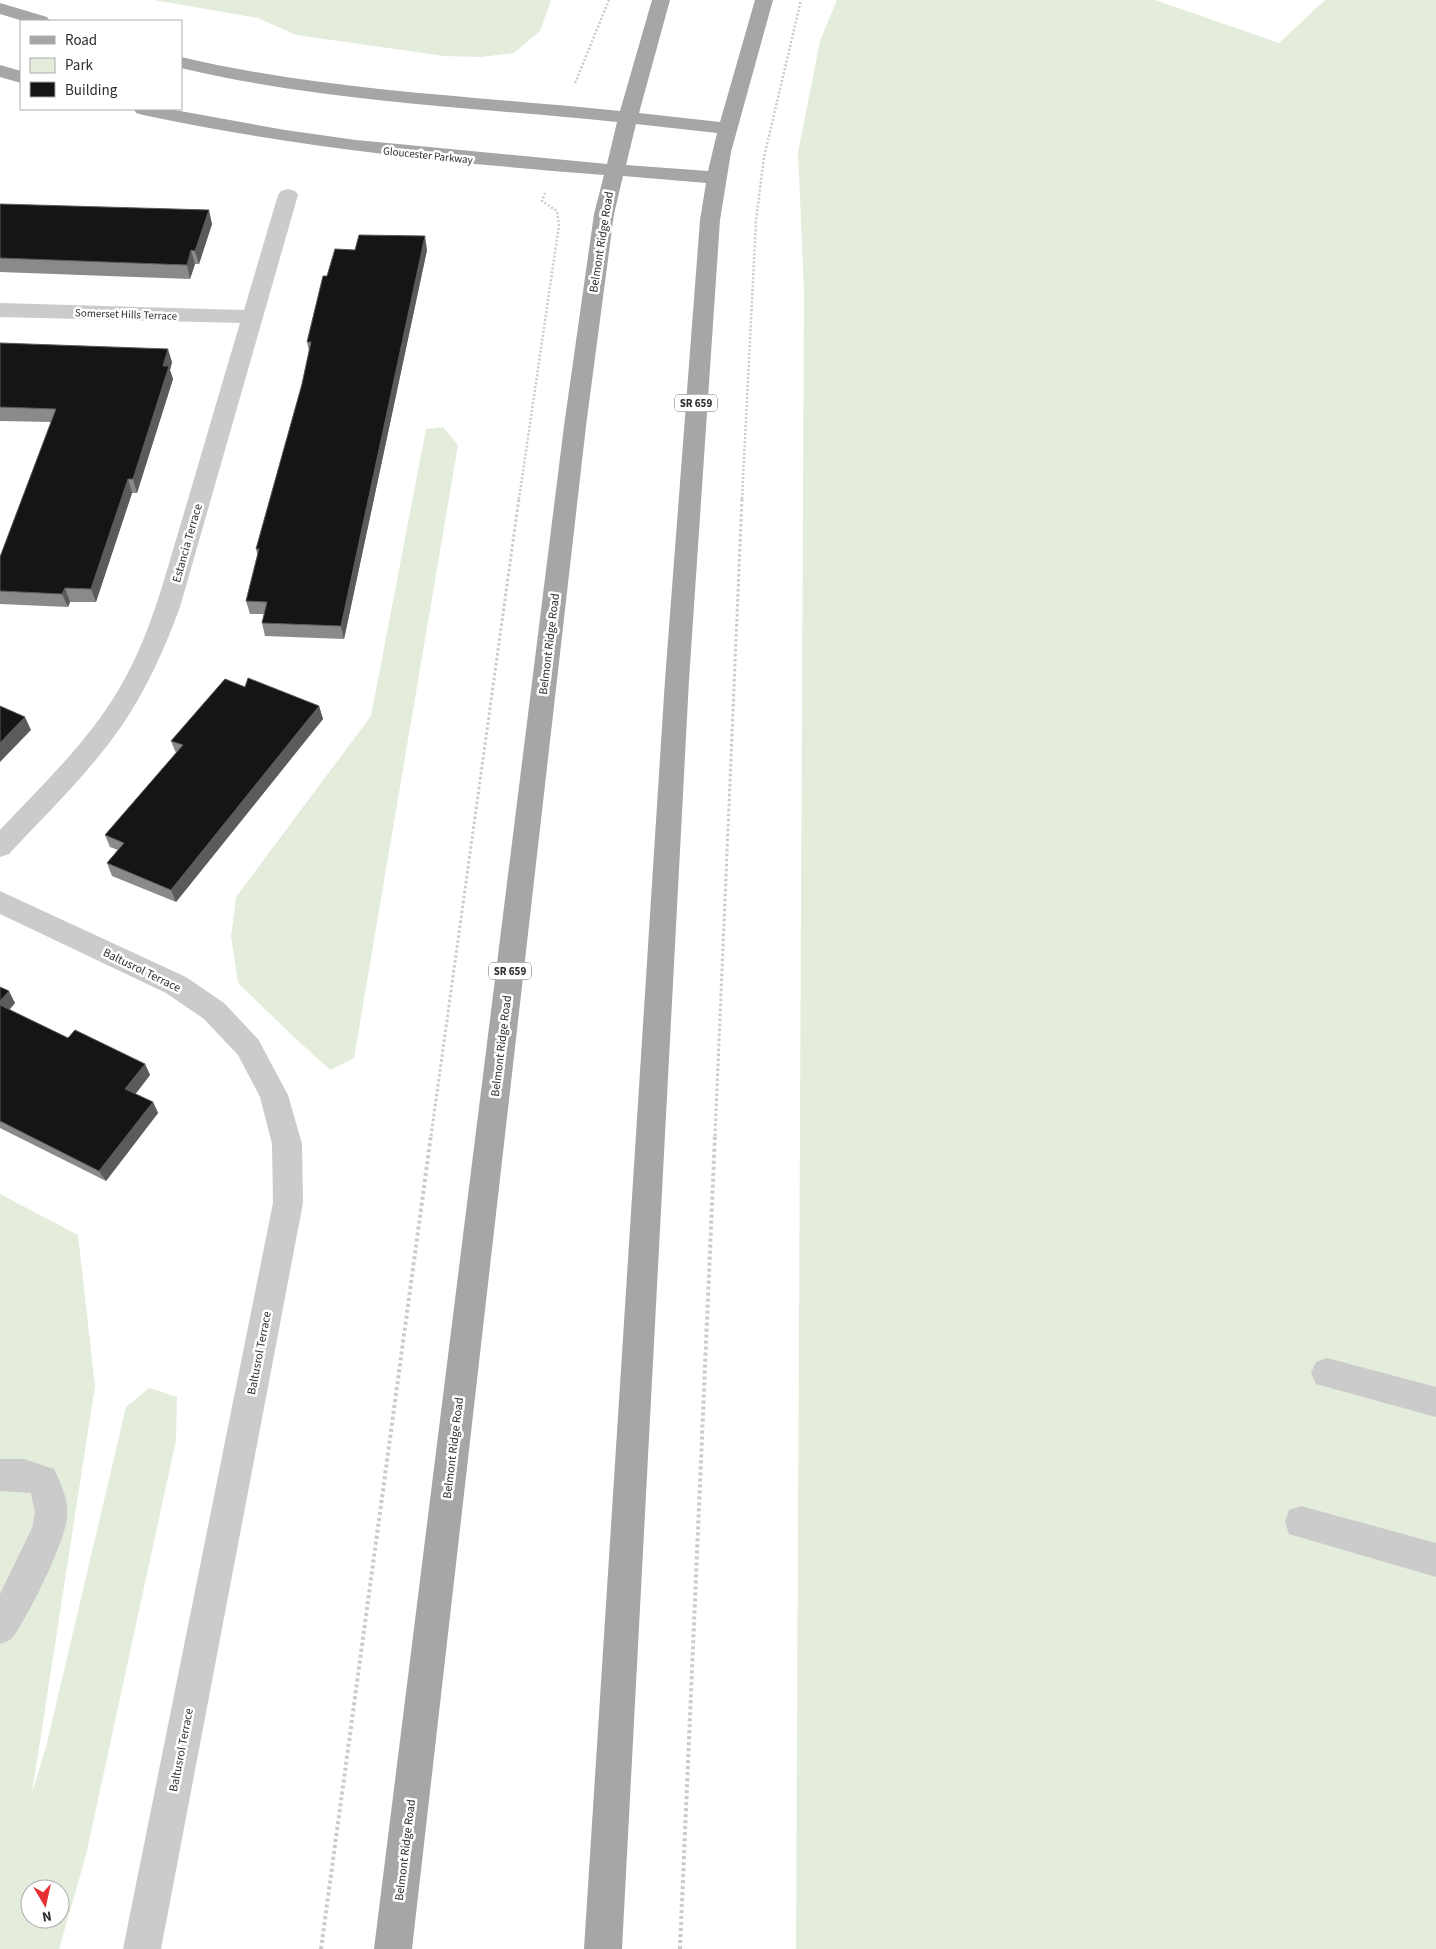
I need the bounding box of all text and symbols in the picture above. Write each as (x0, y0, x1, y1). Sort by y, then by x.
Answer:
legend (20, 20, 182, 110)
text: Road (65, 30, 97, 51)
text: Park (65, 55, 94, 76)
text: Building (65, 80, 118, 101)
street label: Gloucester Parkway (382, 143, 474, 168)
street label: Belmont Ridge Road (585, 190, 618, 294)
street label: Somerset Hills Terrace (75, 305, 178, 324)
road number: SR 659 (675, 394, 717, 412)
street label: Estancia Terrace (168, 502, 207, 585)
street label: Belmont Ridge Road (535, 592, 564, 696)
street label: Baltusrol Terrace (100, 944, 184, 997)
road number: SR 659 (489, 962, 531, 979)
street label: Belmont Ridge Road (487, 994, 516, 1098)
street label: Baltusrol Terrace (243, 1310, 276, 1396)
street label: Belmont Ridge Road (439, 1396, 468, 1500)
street label: Baltusrol Terrace (165, 1707, 198, 1793)
street label: Belmont Ridge Road (391, 1798, 420, 1902)
north arrow (20, 1879, 70, 1929)
text: N (41, 1905, 53, 1926)

